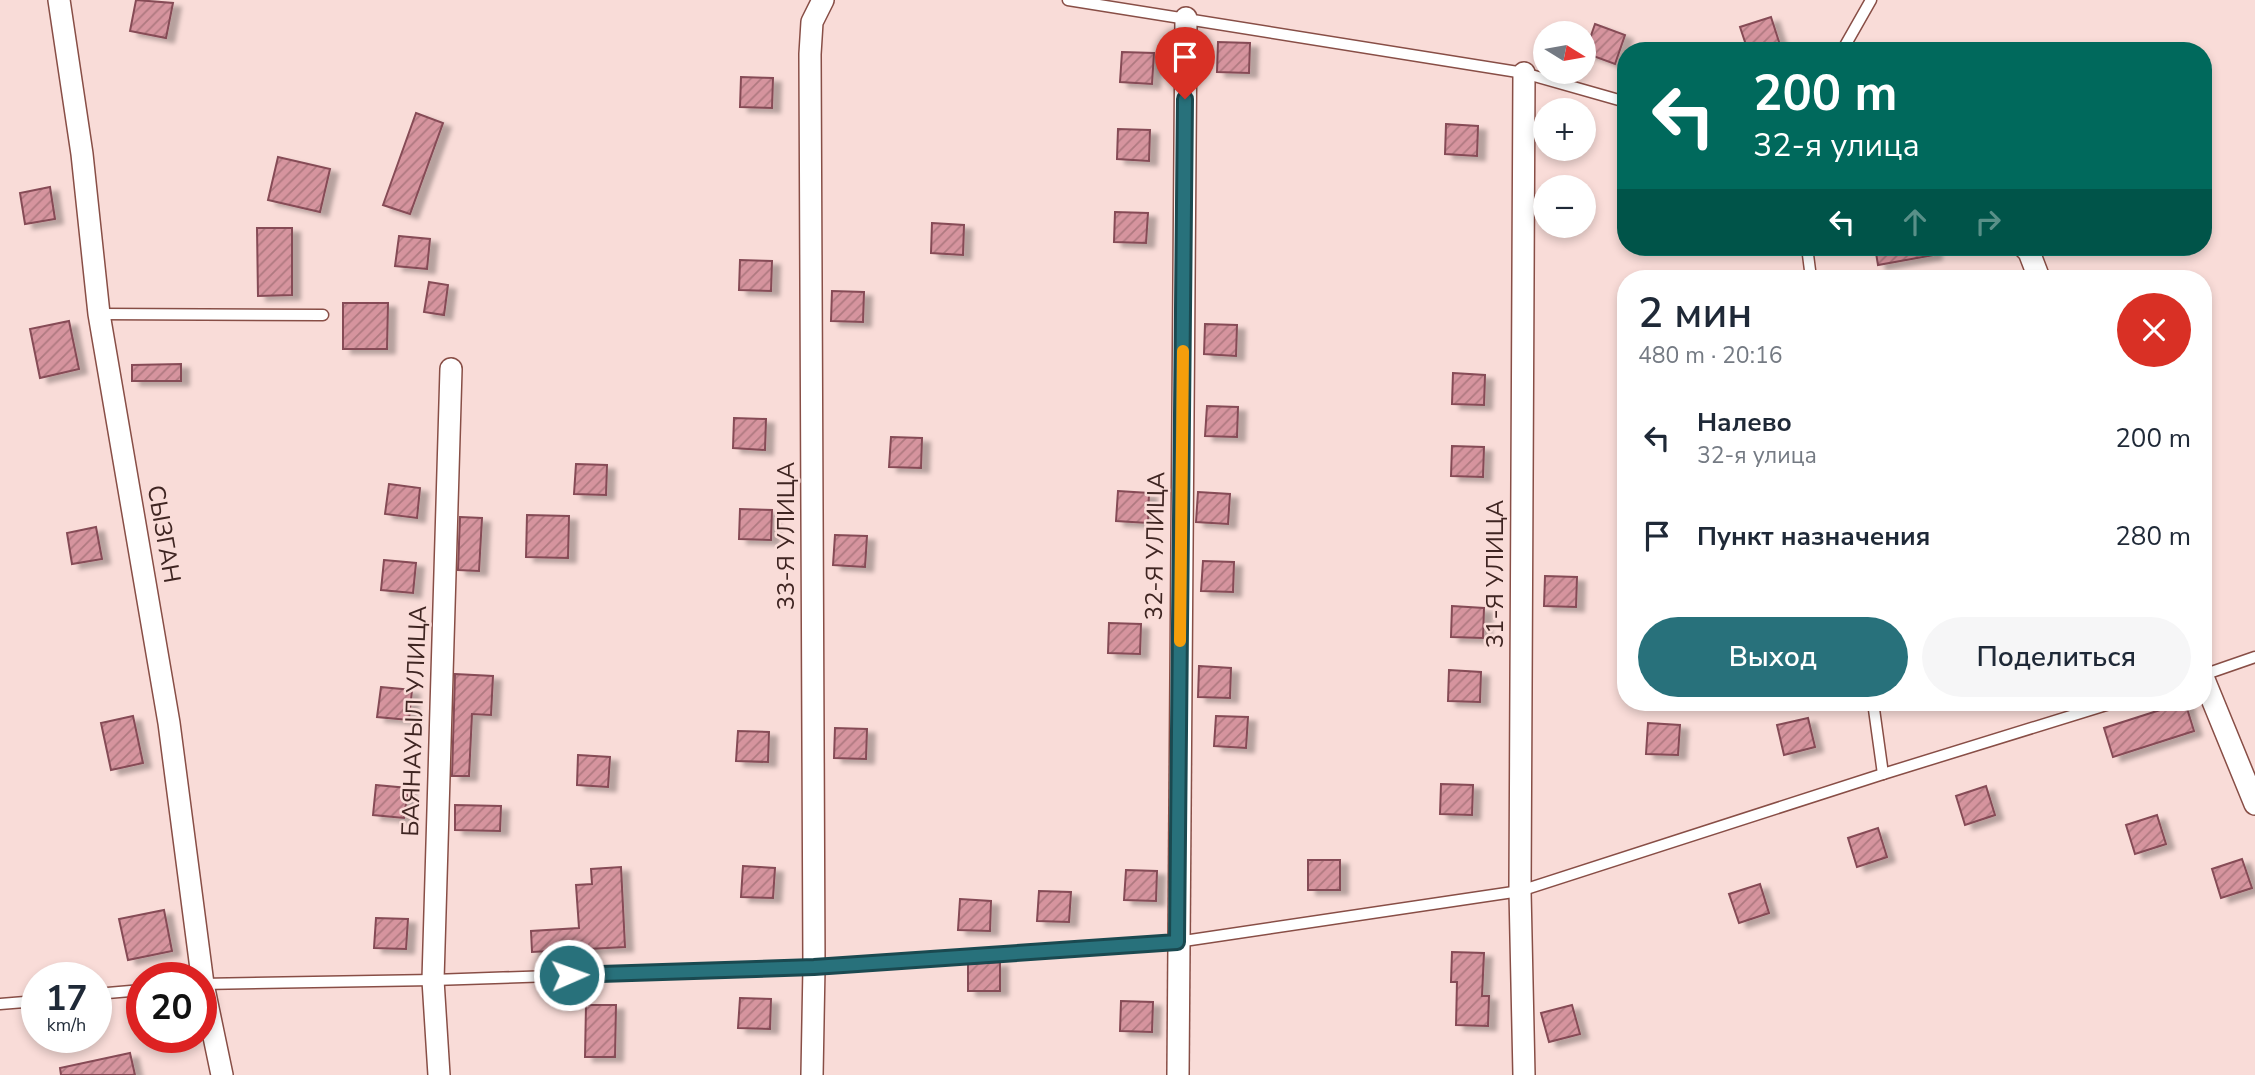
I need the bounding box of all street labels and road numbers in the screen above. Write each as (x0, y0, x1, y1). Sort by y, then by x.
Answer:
street label: 33-Я УЛИЦА (770, 461, 802, 610)
street label: 32-Я УЛИЦА (1138, 471, 1172, 621)
street label: СЫЗГАН (140, 483, 188, 585)
street label: 31-Я УЛИЦА (1479, 499, 1511, 648)
street label: БАЯНАУЫЛ УЛИЦА (394, 604, 434, 837)

